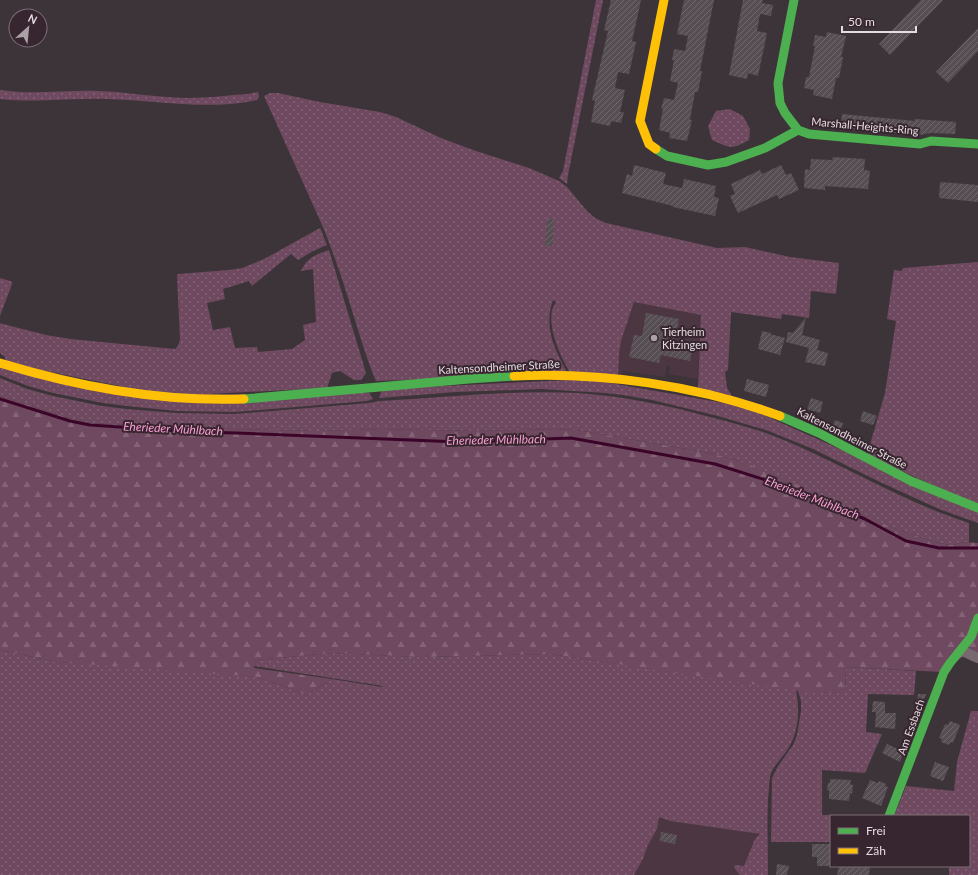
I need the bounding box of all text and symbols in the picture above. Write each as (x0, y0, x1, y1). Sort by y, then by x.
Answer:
north arrow (8, 8, 48, 48)
scale bar (842, 8, 916, 34)
text: N (26, 11, 39, 26)
text: 50 m (848, 14, 875, 29)
street label: Marshall-Heights-Ring (811, 114, 920, 137)
place label: Tierheim Kitzingen (662, 325, 707, 351)
marker: Tierheim Kitzingen (649, 333, 659, 343)
street label: Kaltensondheimer Straße (438, 357, 560, 376)
street label: Kaltensondheimer Straße (795, 404, 910, 471)
water label: Eherieder Mühlbach (123, 418, 223, 439)
water label: Eherieder Mühlbach (446, 431, 546, 448)
water label: Eherieder Mühlbach (763, 473, 861, 522)
street label: Am Essbach (894, 697, 927, 756)
legend (830, 815, 970, 867)
text: Frei (866, 823, 886, 838)
text: Zäh (866, 843, 886, 858)

